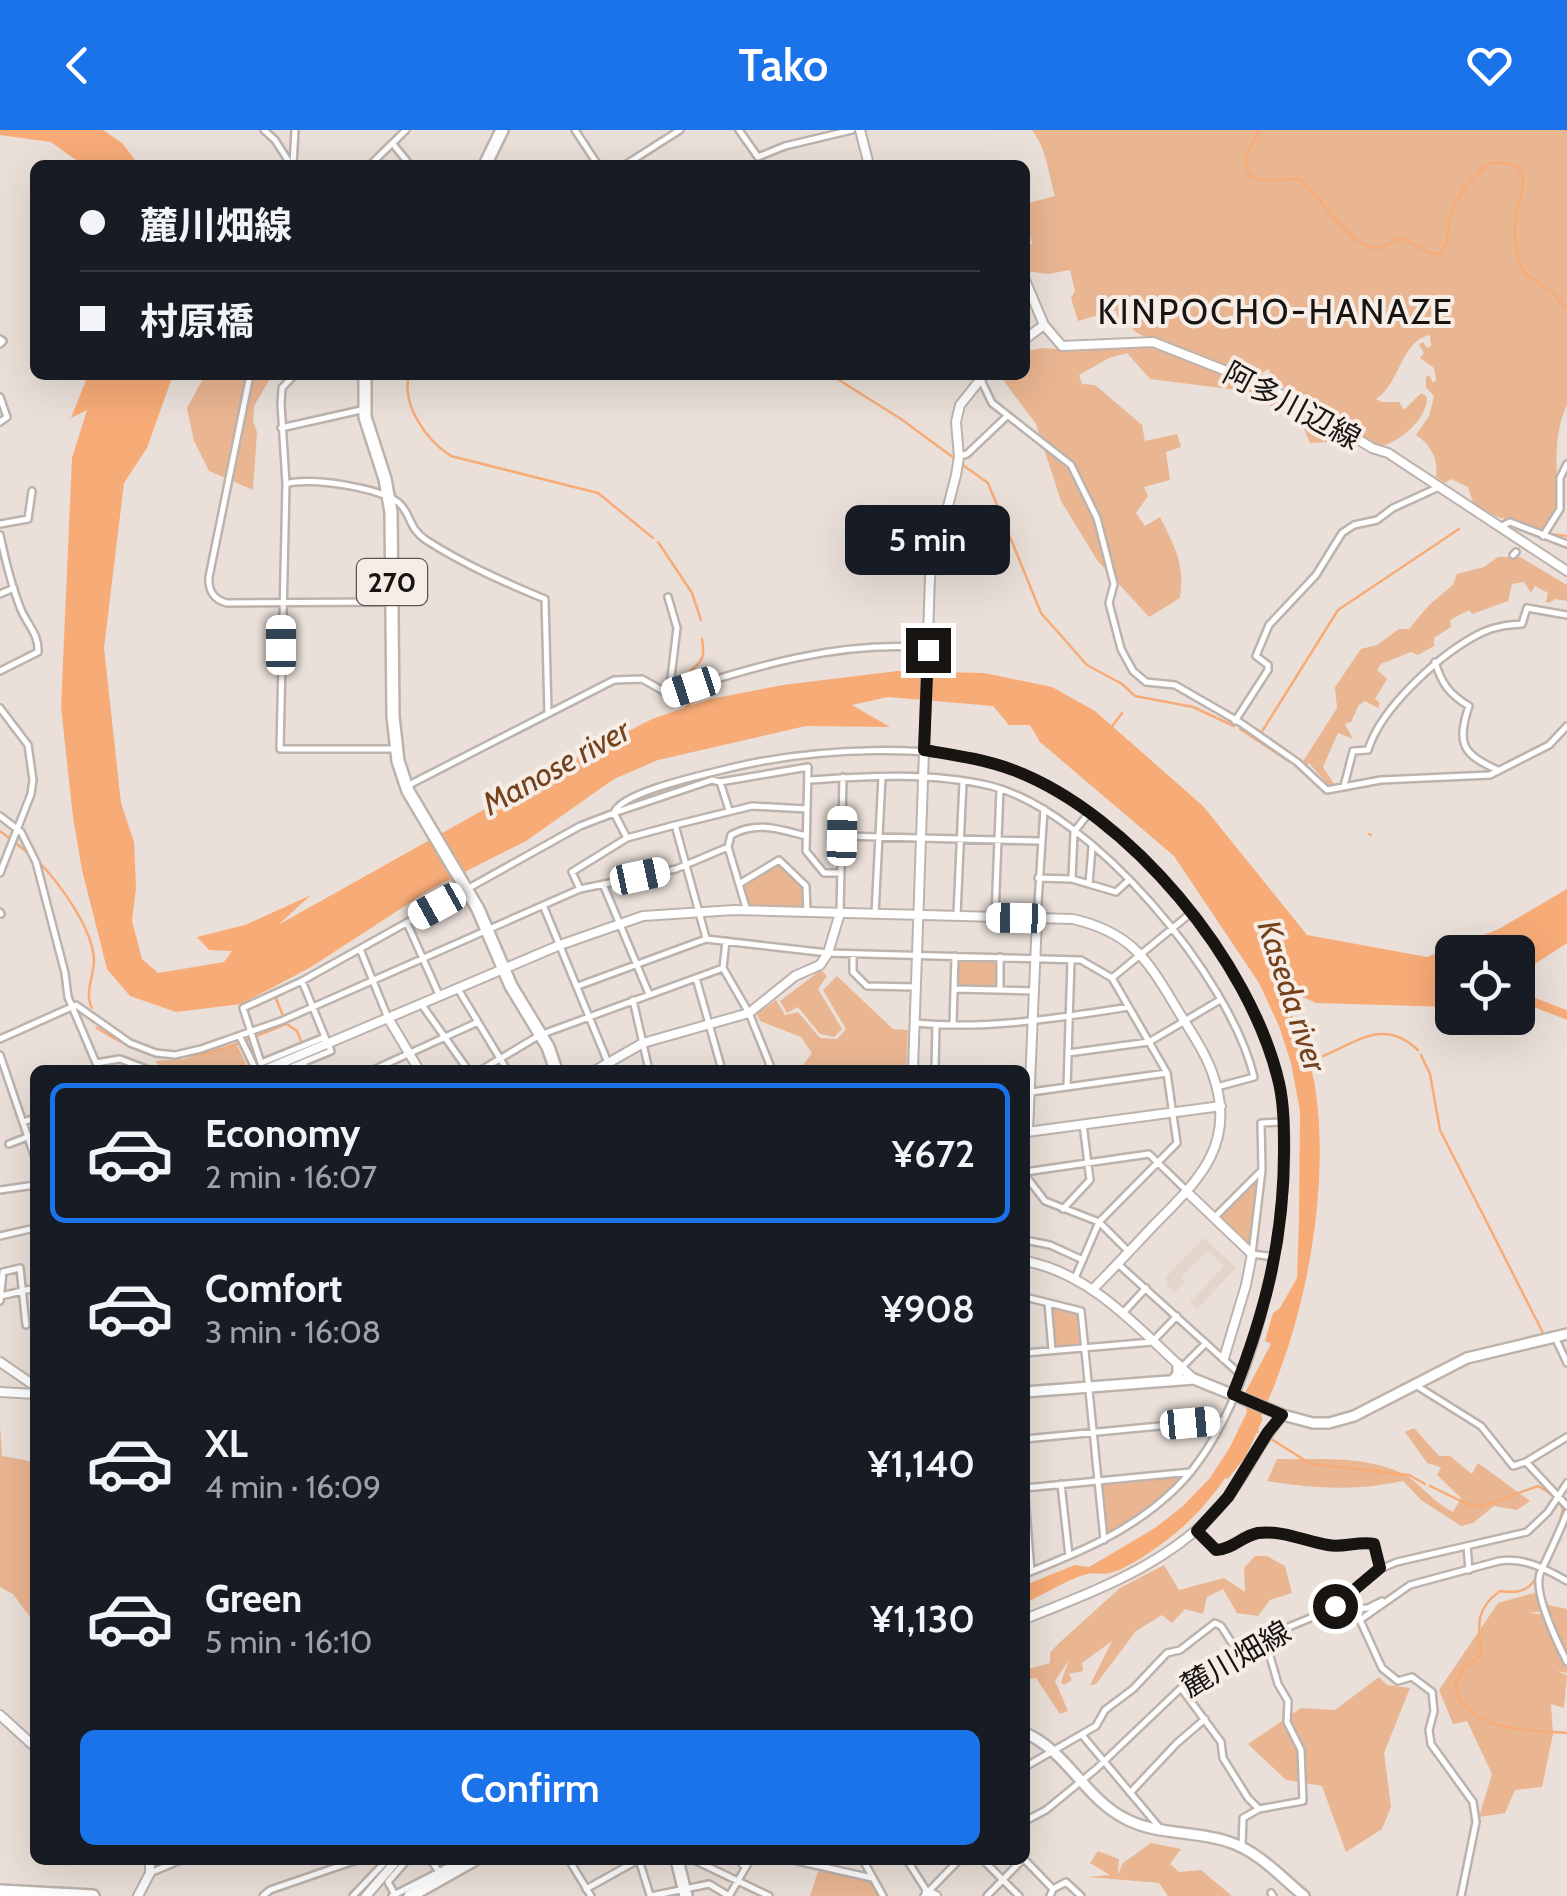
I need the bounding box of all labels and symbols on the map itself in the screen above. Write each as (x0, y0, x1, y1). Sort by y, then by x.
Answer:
district label: KINPOCHO-HANAZE (1098, 290, 1454, 333)
street label: 阿多川辺線 (1217, 354, 1367, 457)
callout: 5 min (846, 505, 1010, 575)
road number: 270 (357, 559, 427, 605)
car (266, 615, 296, 675)
route end (906, 628, 951, 673)
car (658, 663, 724, 711)
water label: Manose river (474, 709, 637, 824)
car (826, 806, 858, 866)
car (608, 855, 672, 897)
car (403, 878, 471, 934)
car (986, 902, 1046, 934)
water label: Kaseda river (1250, 915, 1336, 1078)
car (1159, 1405, 1221, 1441)
route start (1313, 1584, 1358, 1629)
street label: 麓川畑線 (1175, 1613, 1297, 1705)

